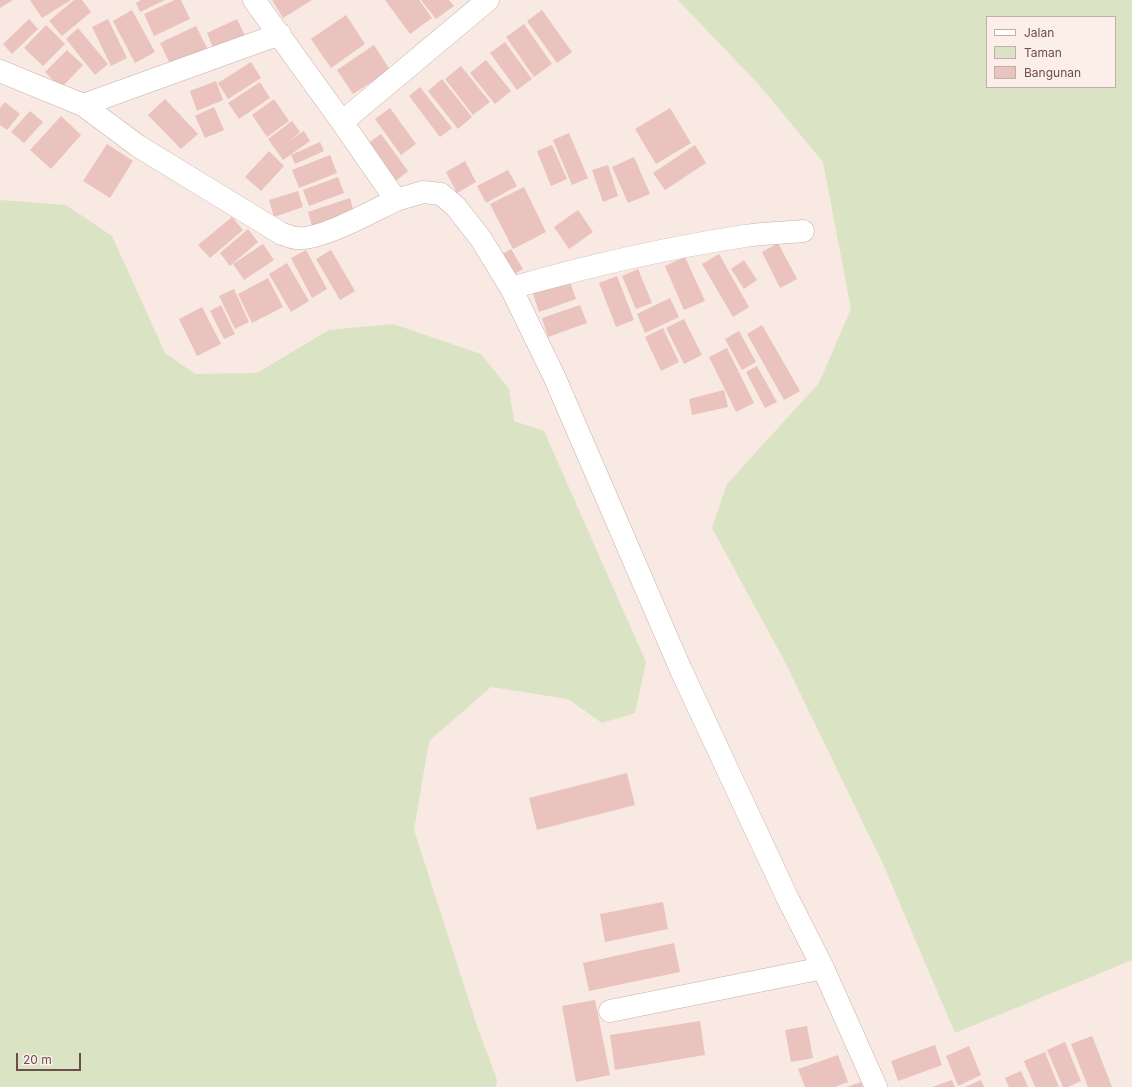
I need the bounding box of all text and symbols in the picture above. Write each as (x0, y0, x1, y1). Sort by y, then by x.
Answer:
legend (986, 16, 1116, 88)
text: Jalan (1024, 25, 1054, 40)
text: Taman (1024, 45, 1062, 60)
text: Bangunan (1024, 65, 1081, 80)
scale bar (18, 1045, 83, 1071)
text: 20 m (23, 1052, 52, 1067)

